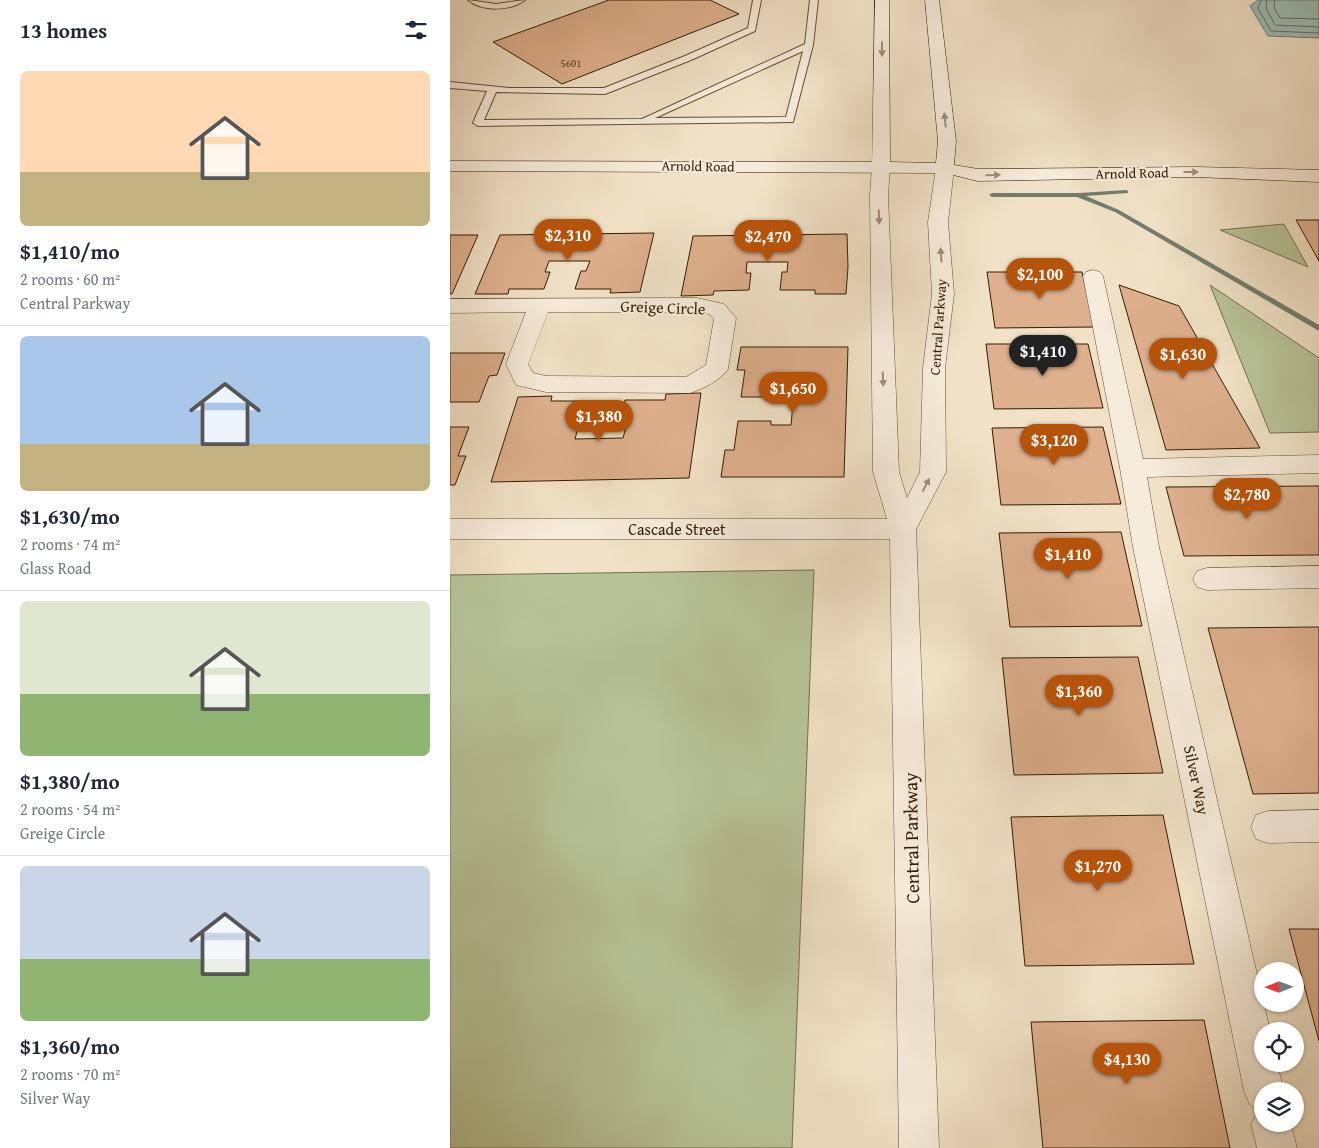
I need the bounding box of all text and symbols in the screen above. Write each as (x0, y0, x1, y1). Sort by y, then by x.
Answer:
text: 13 homes (20, 15, 107, 46)
icon: filters (402, 16, 430, 44)
one-way arrow (878, 41, 886, 57)
house number: 5601 (560, 55, 582, 71)
icon: home (180, 103, 270, 193)
one-way arrow (941, 111, 949, 127)
street label: Arnold Road (661, 155, 735, 177)
street label: Arnold Road (1095, 162, 1169, 184)
one-way arrow (1183, 168, 1199, 176)
one-way arrow (986, 171, 1002, 179)
one-way arrow (875, 209, 883, 225)
pin: $2,310 (527, 218, 609, 261)
pin: $2,470 (727, 220, 809, 262)
text: $2,310 (545, 223, 591, 247)
text: $2,470 (745, 224, 791, 248)
text: $1,410/mo (20, 236, 120, 267)
one-way arrow (936, 247, 944, 263)
pin: $2,100 (999, 258, 1081, 300)
text: $2,100 (1017, 262, 1063, 286)
text: 2 rooms · 60 m² (20, 267, 120, 291)
street label: Central Parkway (925, 278, 951, 376)
text: Central Parkway (20, 291, 130, 315)
street label: Greige Circle (620, 294, 706, 320)
pin: $1,410 (1002, 334, 1084, 377)
pin: $1,630 (1142, 338, 1224, 380)
text: $1,410 (1020, 339, 1066, 363)
text: $1,630 (1160, 342, 1206, 366)
icon: home (180, 369, 270, 459)
one-way arrow (880, 371, 888, 387)
pin: $1,650 (752, 372, 834, 414)
text: $1,650 (770, 376, 816, 400)
pin: $1,380 (558, 400, 640, 442)
text: $1,380 (576, 404, 622, 428)
pin: $3,120 (1013, 424, 1095, 466)
text: $3,120 (1031, 428, 1077, 452)
one-way arrow (922, 478, 930, 493)
pin: $2,780 (1206, 478, 1288, 520)
text: $2,780 (1224, 482, 1270, 506)
text: $1,630/mo (20, 501, 120, 532)
street label: Cascade Street (628, 517, 726, 541)
text: 2 rooms · 74 m² (20, 532, 120, 556)
pin: $1,410 (1027, 538, 1109, 580)
text: $1,410 (1045, 542, 1091, 566)
text: Glass Road (20, 556, 91, 580)
icon: home (180, 634, 270, 724)
pin: $1,360 (1038, 674, 1120, 717)
text: $1,360 (1056, 679, 1102, 703)
street label: Silver Way (1178, 743, 1216, 817)
text: $1,380/mo (20, 766, 120, 797)
street label: Central Parkway (896, 772, 926, 904)
text: 2 rooms · 54 m² (20, 797, 120, 821)
text: Greige Circle (20, 821, 105, 845)
pin: $1,270 (1057, 850, 1139, 892)
text: $1,270 (1075, 854, 1121, 878)
icon: home (180, 899, 270, 989)
north arrow (1254, 962, 1304, 1012)
map controls (1254, 962, 1304, 1132)
button: locate (1254, 1022, 1304, 1072)
text: $1,360/mo (20, 1031, 120, 1062)
pin: $4,130 (1086, 1042, 1168, 1085)
text: $4,130 (1104, 1047, 1150, 1071)
text: 2 rooms · 70 m² (20, 1062, 120, 1086)
button: layers (1254, 1082, 1304, 1132)
text: Silver Way (20, 1086, 91, 1110)

